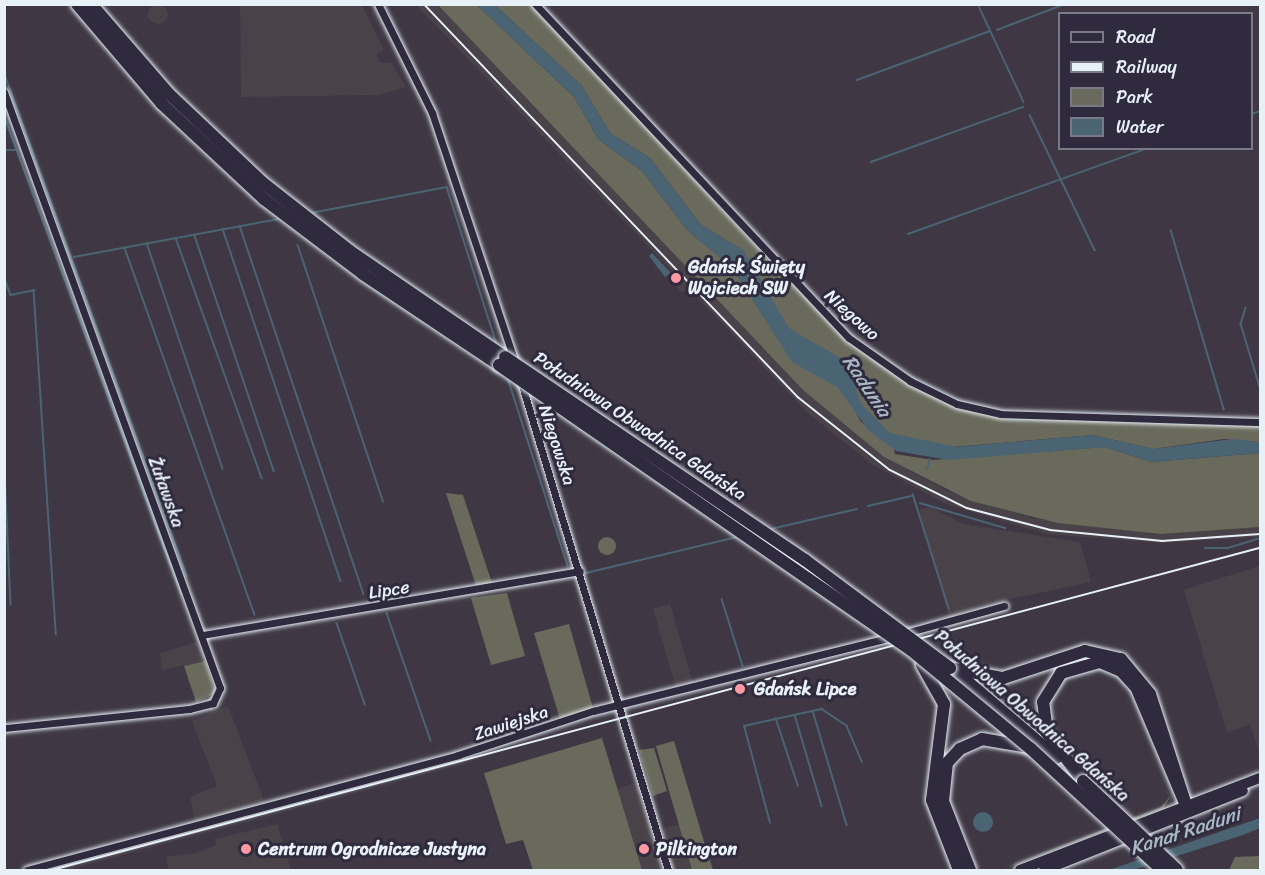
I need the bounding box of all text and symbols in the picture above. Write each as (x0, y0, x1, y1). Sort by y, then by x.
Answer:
legend (1058, 12, 1253, 150)
text: Road (1116, 21, 1155, 53)
text: Railway (1116, 51, 1177, 83)
text: Park (1116, 81, 1153, 113)
text: Water (1116, 111, 1163, 143)
place label: Gdańsk Święty Wojciech SW (688, 257, 805, 300)
marker: Gdańsk Święty Wojciech SW (669, 271, 683, 285)
street label: Niegowo (820, 285, 884, 345)
street label: Południowa Obwodnica Gdańska (530, 347, 750, 505)
water label: Radunia (838, 350, 896, 422)
street label: Niegowska (534, 402, 580, 488)
street label: Żuławska (143, 454, 189, 530)
street label: Lipce (367, 576, 411, 604)
street label: Południowa Obwodnica Gdańska (930, 625, 1134, 807)
place label: Gdańsk Lipce (754, 678, 857, 700)
marker: Gdańsk Lipce (731, 680, 749, 698)
street label: Zawiejska (471, 701, 551, 745)
water label: Kanał Raduni (1127, 802, 1243, 860)
place label: Centrum Ogrodnicze Justyna (258, 838, 486, 860)
place label: Pilkington (656, 838, 737, 860)
marker: Centrum Ogrodnicze Justyna (239, 842, 253, 856)
marker: Pilkington (637, 842, 651, 856)

